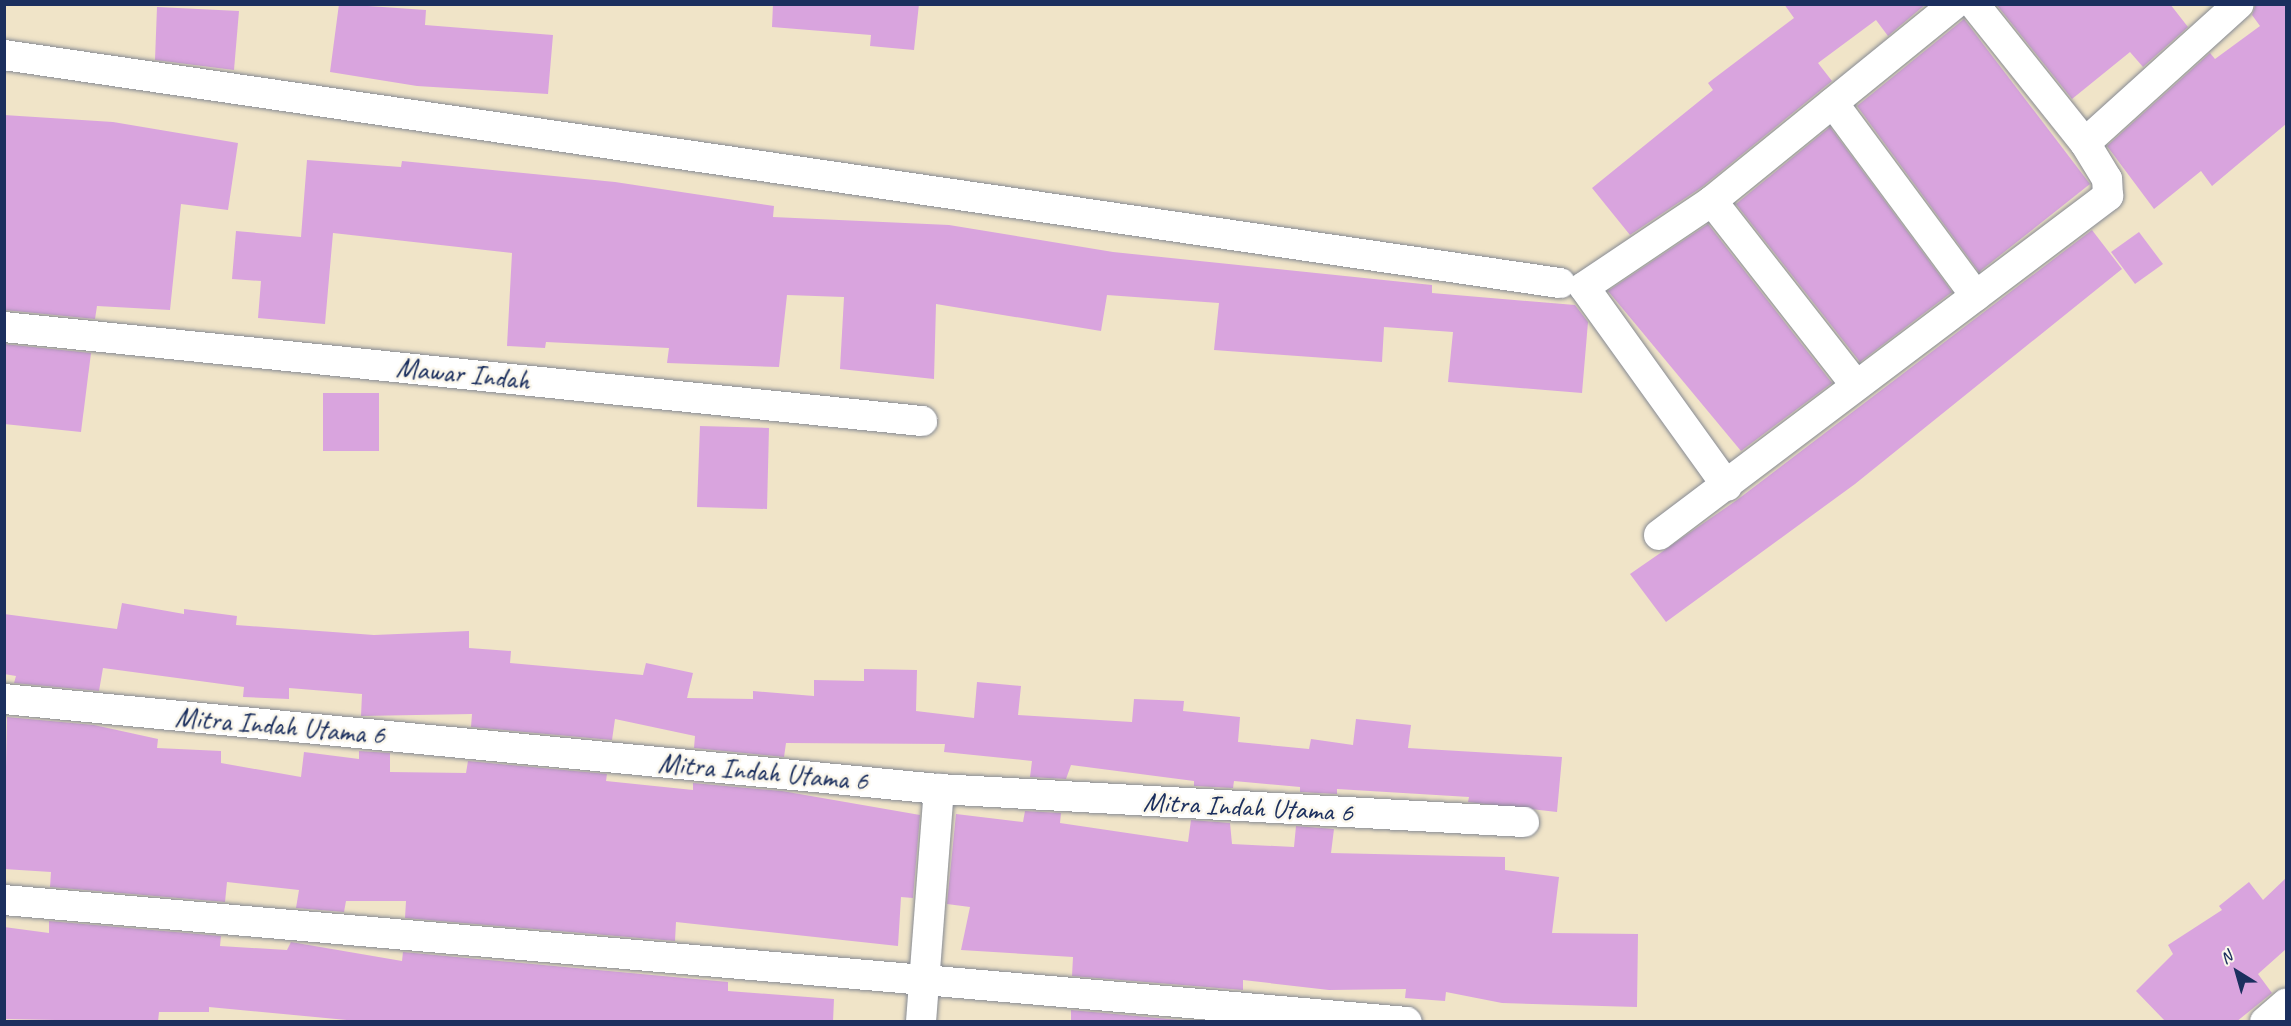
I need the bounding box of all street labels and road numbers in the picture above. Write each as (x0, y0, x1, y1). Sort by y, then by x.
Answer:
street label: Mawar Indah (395, 350, 531, 398)
street label: Mitra Indah Utama 6 (172, 700, 388, 752)
street label: Mitra Indah Utama 6 (655, 746, 871, 798)
street label: Mitra Indah Utama 6 (1141, 785, 1355, 829)

